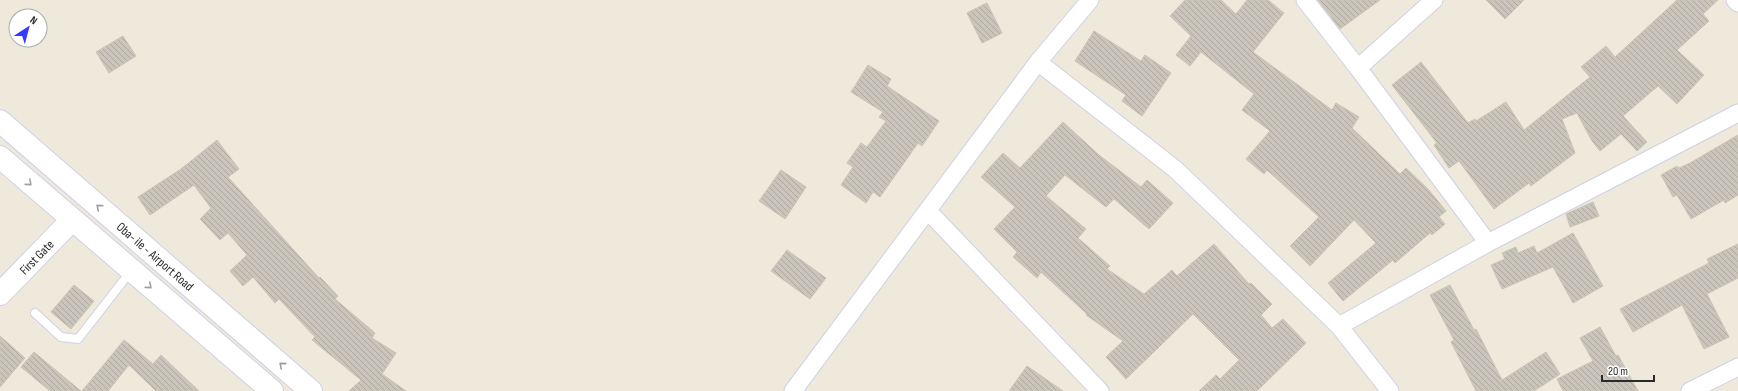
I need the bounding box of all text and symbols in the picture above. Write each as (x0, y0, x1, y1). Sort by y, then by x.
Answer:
north arrow (8, 8, 48, 48)
text: N (27, 13, 40, 27)
one-way arrow (25, 178, 32, 185)
one-way arrow (96, 204, 104, 212)
street label: Oba- ile - Airport Road (113, 219, 197, 295)
street label: First Gate (16, 237, 57, 278)
one-way arrow (144, 281, 152, 289)
scale bar (1602, 357, 1654, 383)
one-way arrow (279, 363, 287, 370)
text: 20 m (1608, 364, 1628, 379)

